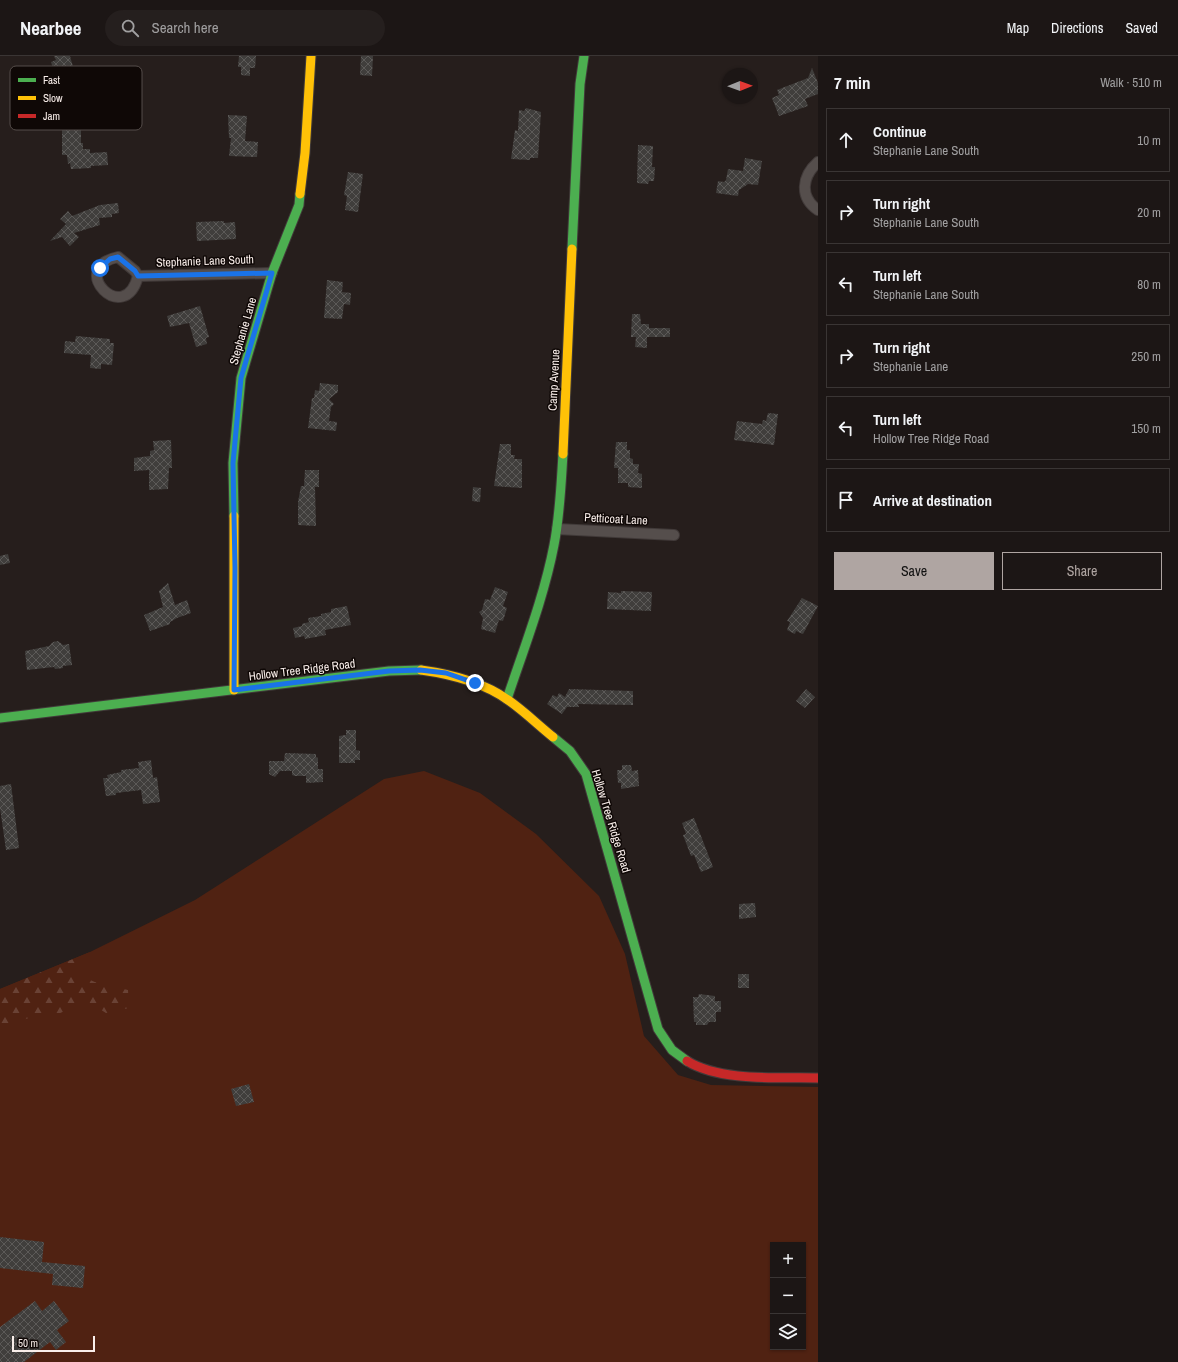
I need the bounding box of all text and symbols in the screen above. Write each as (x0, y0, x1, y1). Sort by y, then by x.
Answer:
search box (105, 10, 385, 46)
text: Nearbee (20, 15, 81, 41)
icon: search (119, 17, 141, 39)
text: Search here (151, 17, 219, 38)
text: Map (1007, 19, 1029, 37)
text: Directions (1051, 19, 1103, 37)
text: Saved (1125, 19, 1158, 37)
legend (10, 66, 142, 130)
north arrow (722, 68, 758, 104)
text: 7 min (834, 71, 870, 94)
text: Fast (43, 73, 61, 87)
text: Walk · 510 m (1100, 74, 1162, 91)
text: Slow (43, 91, 63, 105)
text: Jam (43, 109, 60, 123)
text: Continue (873, 121, 926, 142)
icon: ahead (835, 129, 857, 151)
text: 10 m (1137, 132, 1161, 149)
text: Stephanie Lane South (873, 142, 979, 159)
text: Turn right (873, 193, 930, 214)
icon: right (835, 201, 857, 223)
text: 20 m (1137, 204, 1161, 221)
text: Stephanie Lane South (873, 214, 979, 231)
street label: Stephanie Lane South (156, 251, 254, 271)
route start (91, 259, 109, 277)
text: Turn left (873, 265, 921, 286)
icon: left (835, 273, 857, 295)
text: 80 m (1137, 276, 1161, 293)
text: Stephanie Lane South (873, 286, 979, 303)
street label: Stephanie Lane (226, 295, 260, 367)
text: Turn right (873, 337, 930, 358)
icon: right (835, 345, 857, 367)
text: 250 m (1131, 348, 1161, 365)
street label: Camp Avenue (544, 349, 564, 411)
text: Stephanie Lane (873, 358, 948, 375)
text: Turn left (873, 409, 921, 430)
icon: left (835, 417, 857, 439)
text: 150 m (1131, 420, 1161, 437)
text: Hollow Tree Ridge Road (873, 430, 989, 447)
icon: arrive (835, 489, 857, 511)
text: Arrive at destination (873, 490, 992, 511)
street label: Petticoat Lane (584, 509, 648, 529)
button: Save (834, 552, 994, 590)
button: Share (1002, 552, 1162, 590)
street label: Hollow Tree Ridge Road (248, 656, 356, 684)
route end (466, 674, 484, 692)
street label: Hollow Tree Ridge Road (588, 767, 634, 875)
map controls (770, 1242, 806, 1350)
button: + (770, 1242, 806, 1278)
button: − (770, 1278, 806, 1314)
button: layers (770, 1314, 806, 1350)
scale bar (12, 1334, 95, 1353)
text: 50 m (18, 1336, 38, 1350)

